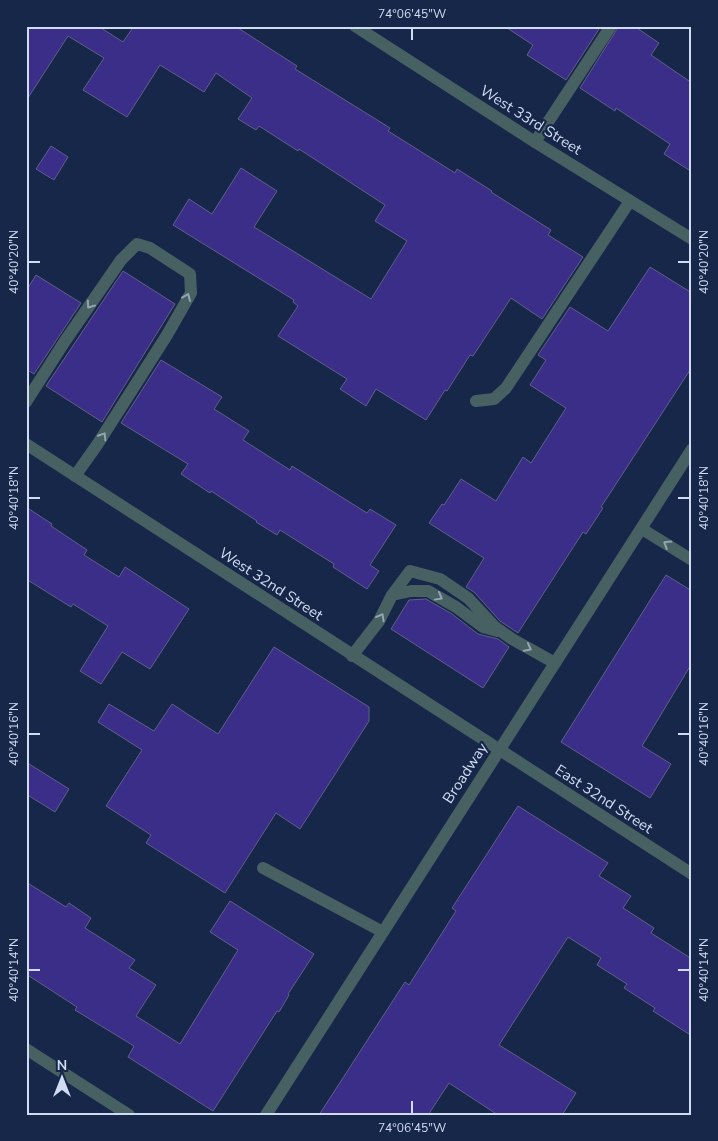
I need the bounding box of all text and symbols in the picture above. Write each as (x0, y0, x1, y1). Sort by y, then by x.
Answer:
text: 74°06'45"W (378, 6, 446, 22)
street label: West 33rd Street (476, 81, 586, 160)
text: 40°40'20"N (6, 230, 22, 294)
text: 40°40'20"N (696, 230, 712, 294)
one-way arrow (181, 294, 191, 302)
one-way arrow (87, 299, 96, 308)
one-way arrow (97, 433, 106, 442)
text: 40°40'18"N (6, 466, 22, 530)
text: 40°40'18"N (696, 466, 712, 530)
one-way arrow (664, 541, 673, 551)
street label: West 32nd Street (215, 543, 327, 625)
one-way arrow (434, 591, 443, 601)
one-way arrow (375, 613, 385, 622)
one-way arrow (523, 642, 532, 652)
text: 40°40'16"N (6, 702, 22, 766)
text: 40°40'16"N (696, 702, 712, 766)
street label: Broadway (438, 739, 492, 807)
street label: East 32nd Street (551, 760, 657, 839)
text: 40°40'14"N (6, 938, 22, 1002)
text: 40°40'14"N (696, 938, 712, 1002)
north arrow (38, 1054, 88, 1104)
text: N (57, 1056, 67, 1075)
text: 74°06'45"W (378, 1120, 446, 1136)

